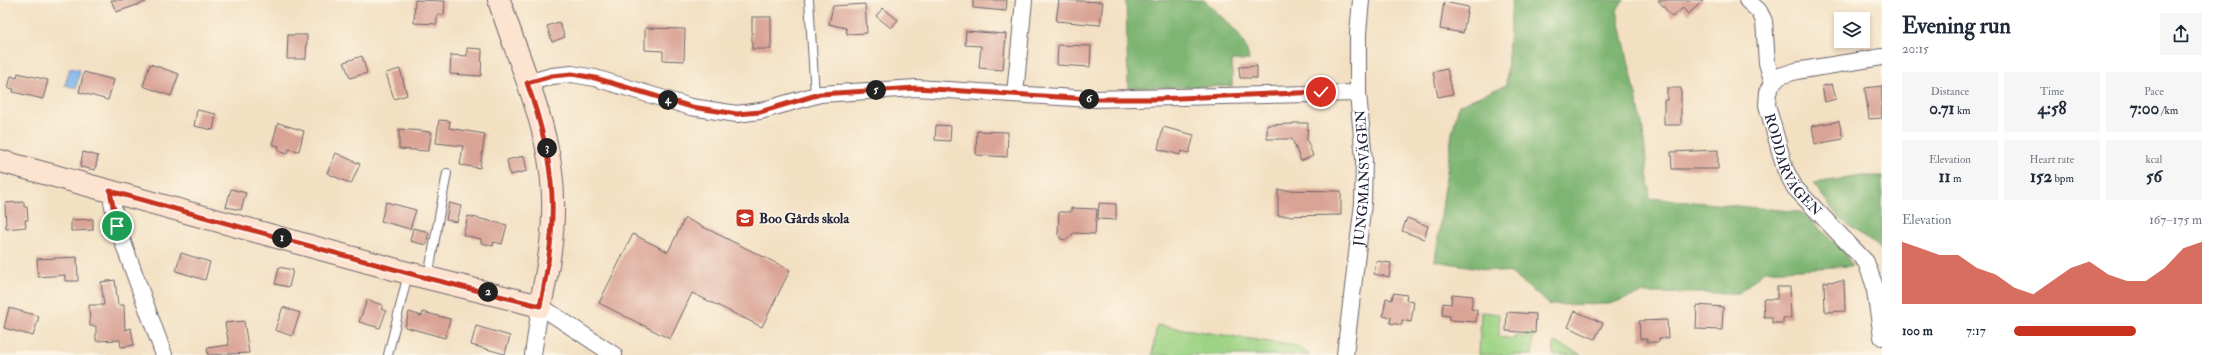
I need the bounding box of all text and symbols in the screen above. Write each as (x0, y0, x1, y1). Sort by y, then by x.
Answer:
map controls (1834, 12, 1870, 48)
button: layers (1834, 12, 1870, 48)
text: Evening run (1902, 12, 2011, 40)
button: share (2160, 13, 2202, 55)
text: 20:15 (1902, 41, 1929, 57)
pin (1304, 75, 1338, 109)
pin: 5 (866, 80, 886, 100)
icon: check (1310, 81, 1332, 103)
text: 5 (874, 83, 878, 96)
text: Distance (1931, 85, 1969, 98)
text: Time (2040, 85, 2064, 98)
text: Pace (2144, 85, 2164, 98)
pin: 6 (1079, 89, 1099, 109)
pin: 4 (658, 90, 678, 110)
text: 6 (1086, 92, 1092, 105)
text: 4 (665, 93, 671, 106)
text: 0.71 (1929, 98, 1955, 119)
text: 4:58 (2038, 98, 2066, 119)
text: 7:00 (2130, 98, 2159, 119)
text: km (1955, 104, 1971, 117)
text: /km (2159, 104, 2178, 117)
street label: JUNGMANSVÄGEN (1350, 109, 1373, 248)
street label: RODDARVÄGEN (1761, 111, 1825, 220)
pin: 3 (537, 138, 557, 158)
text: 3 (545, 141, 549, 154)
text: Elevation (1929, 153, 1971, 166)
text: Heart rate (2030, 153, 2074, 166)
text: kcal (2146, 153, 2162, 166)
text: 11 (1939, 166, 1951, 187)
text: 152 (2030, 166, 2052, 187)
text: 56 (2146, 166, 2162, 187)
text: m (1951, 172, 1962, 185)
text: bpm (2052, 172, 2074, 185)
school or university icon: Boo Gårds skola (734, 207, 756, 229)
pin (100, 209, 134, 243)
place label: Boo Gårds skola (759, 210, 850, 227)
text: Elevation (1902, 212, 1952, 228)
text: 167–175 m (2149, 212, 2202, 228)
icon: arrive (106, 215, 128, 237)
pin: 1 (272, 228, 292, 248)
text: 1 (280, 231, 284, 244)
pin: 2 (478, 282, 498, 302)
text: 2 (485, 285, 491, 298)
text: 100 m (1902, 323, 1933, 339)
text: 7:17 (1966, 323, 1986, 339)

